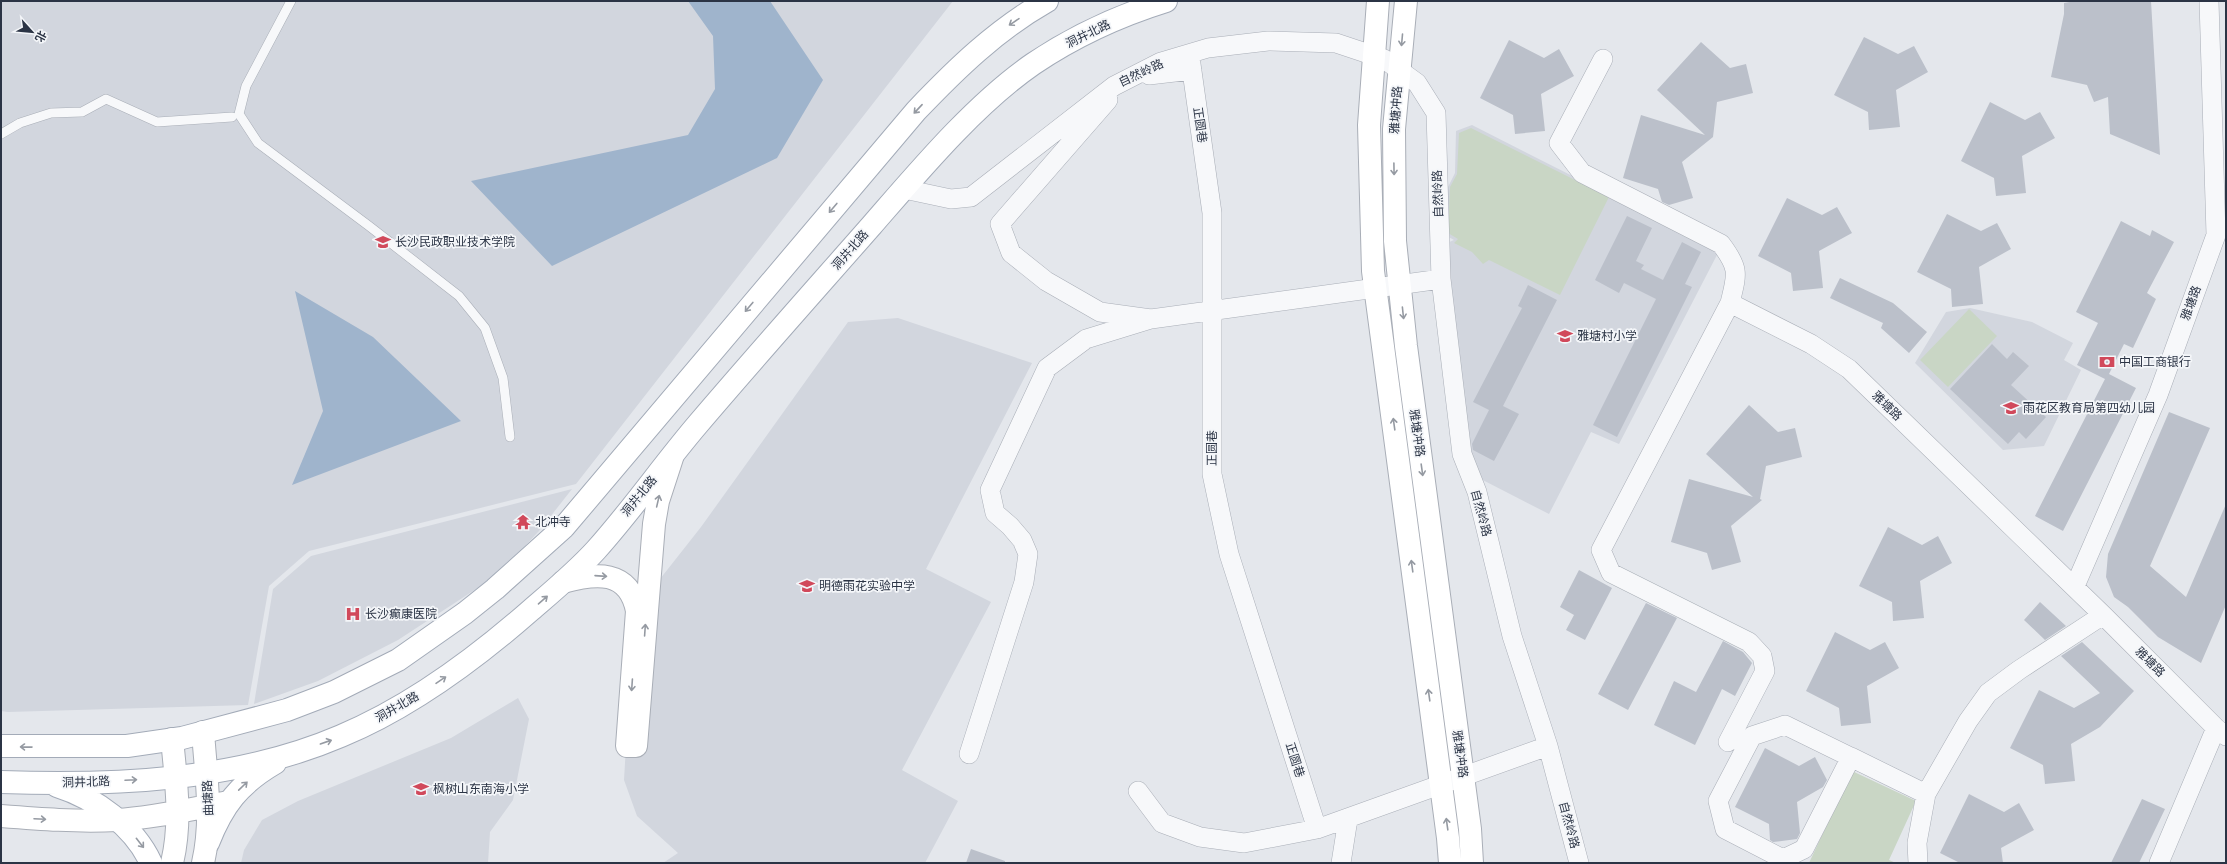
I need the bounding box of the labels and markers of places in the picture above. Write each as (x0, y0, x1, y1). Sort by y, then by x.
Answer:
school or university icon: 长沙民政职业技术学院 (374, 233, 392, 251)
place label: 长沙民政职业技术学院 (395, 234, 515, 248)
school or university icon: 雅塘村小学 (1556, 327, 1574, 345)
place label: 雅塘村小学 (1577, 328, 1637, 342)
bank icon: 中国工商银行 (2098, 353, 2116, 371)
place label: 中国工商银行 (2119, 354, 2191, 368)
school or university icon: 雨花区教育局第四幼儿园 (2002, 399, 2020, 417)
place label: 雨花区教育局第四幼儿园 (2023, 400, 2155, 414)
temple icon: 北冲寺 (514, 513, 532, 531)
place label: 北冲寺 (535, 514, 571, 528)
school or university icon: 明德雨花实验中学 (798, 577, 816, 595)
place label: 明德雨花实验中学 (819, 578, 915, 592)
hospital icon: 长沙癫康医院 (344, 605, 362, 623)
place label: 长沙癫康医院 (365, 606, 437, 620)
school or university icon: 枫树山东南海小学 (412, 780, 430, 798)
place label: 枫树山东南海小学 (433, 781, 529, 795)

